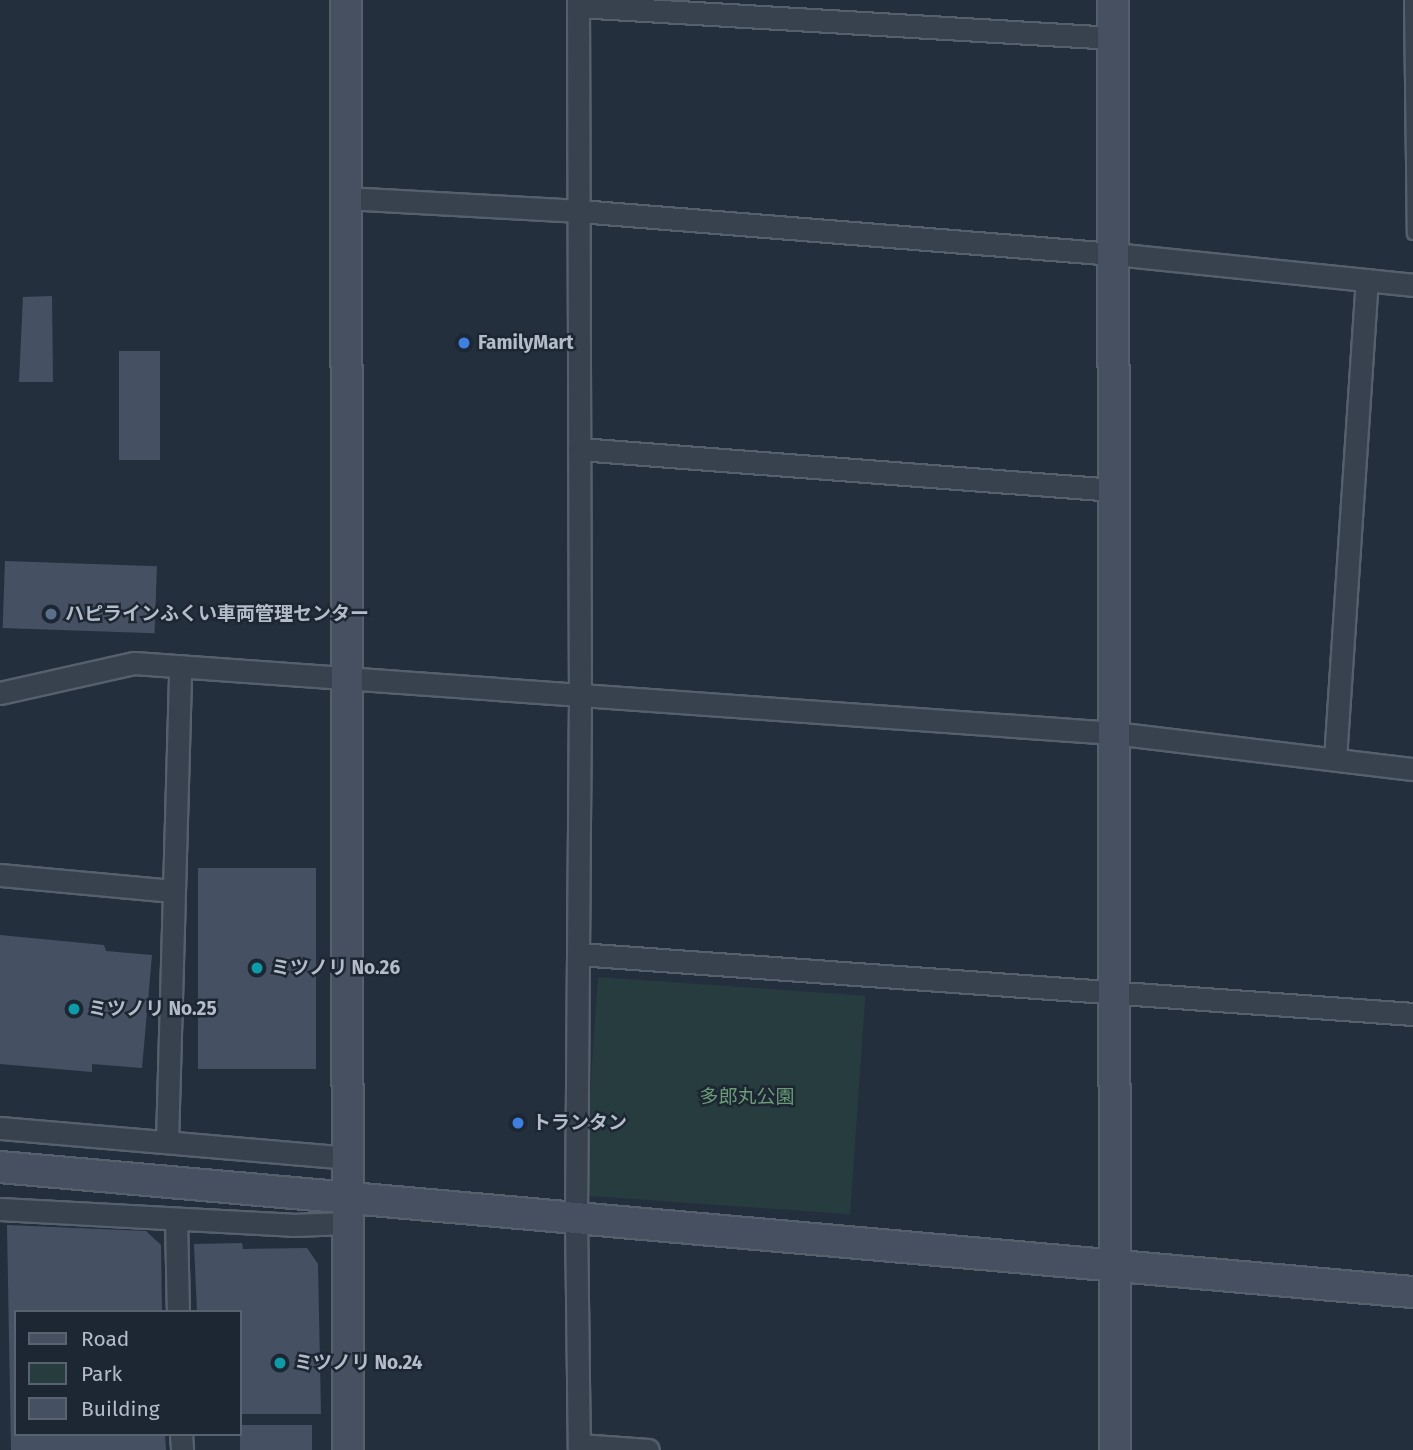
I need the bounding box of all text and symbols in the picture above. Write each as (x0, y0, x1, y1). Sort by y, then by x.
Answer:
place label: FamilyMart (478, 332, 574, 354)
marker: FamilyMart (456, 335, 472, 351)
place label: ハピラインふくい車両管理センター (65, 603, 369, 625)
marker: ハピラインふくい車両管理センター (43, 606, 59, 622)
place label: ミツノリ No.26 (271, 957, 400, 979)
marker: ミツノリ No.26 (249, 960, 265, 976)
place label: ミツノリ No.25 (88, 998, 217, 1020)
marker: ミツノリ No.25 (66, 1001, 82, 1017)
park label: 多郎丸公園 (700, 1086, 794, 1108)
place label: トランタン (532, 1112, 627, 1134)
marker: トランタン (510, 1115, 526, 1131)
legend (14, 1310, 242, 1436)
text: Road (81, 1326, 129, 1352)
place label: ミツノリ No.24 (294, 1352, 423, 1374)
marker: ミツノリ No.24 (272, 1355, 288, 1371)
text: Park (81, 1361, 122, 1387)
text: Building (81, 1396, 160, 1422)

